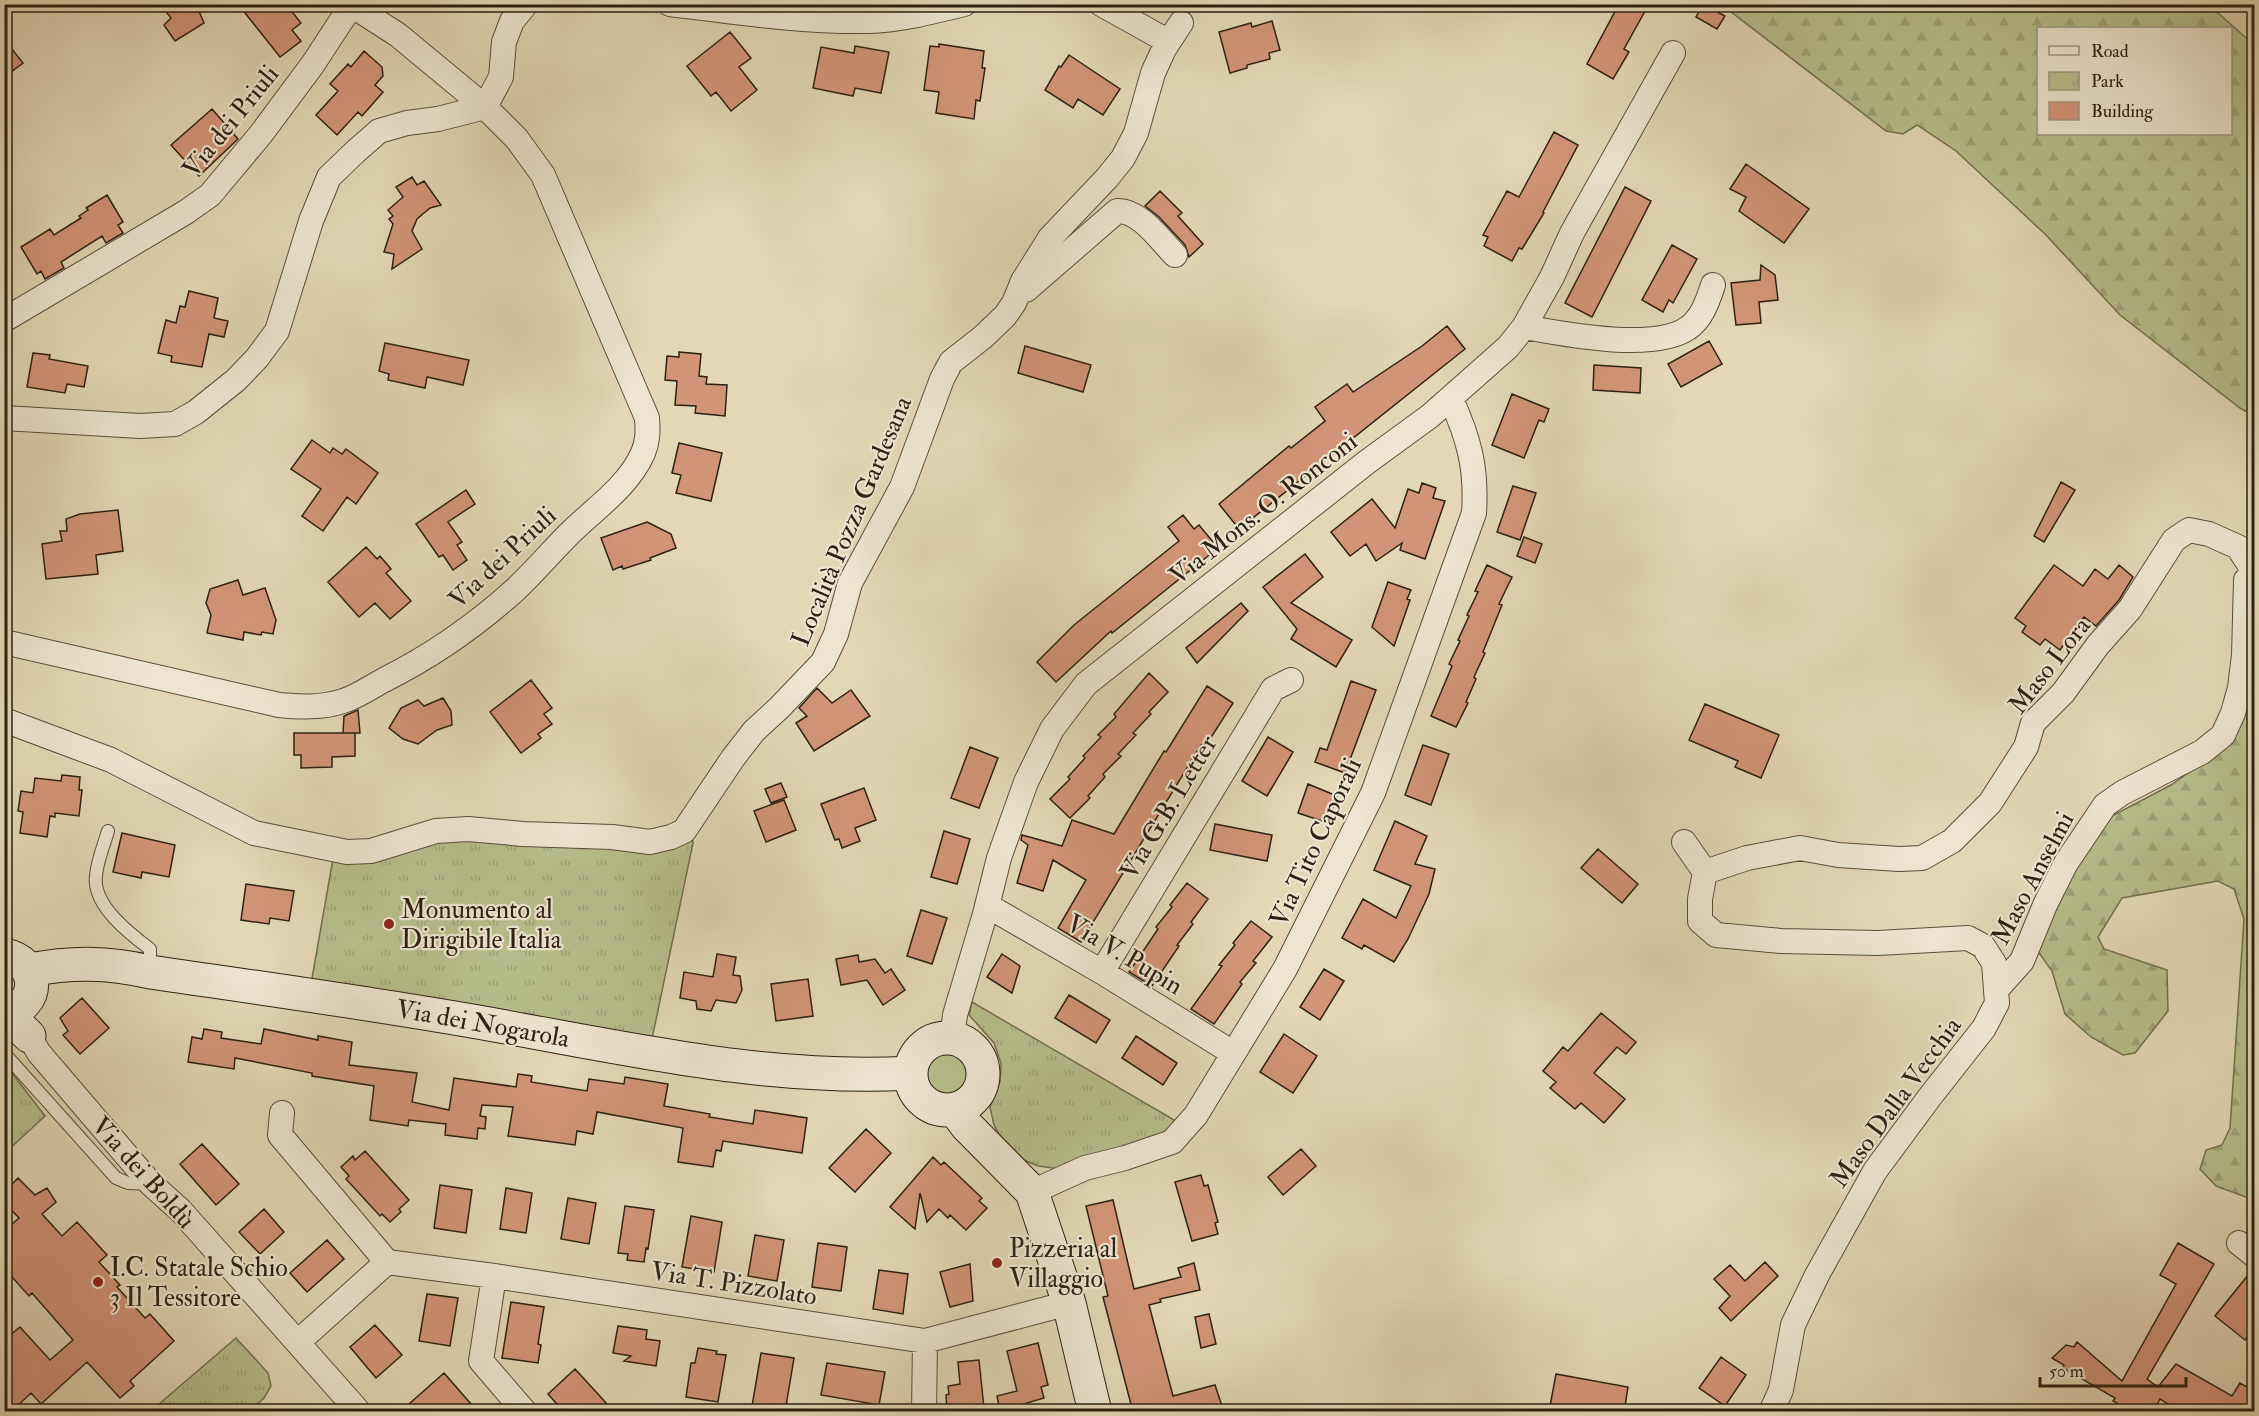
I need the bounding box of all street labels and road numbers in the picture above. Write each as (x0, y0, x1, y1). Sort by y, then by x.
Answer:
street label: Via dei Priuli (176, 59, 286, 185)
street label: Località Pozza Gardesana (785, 391, 919, 651)
street label: Via Mons. O. Ronconi (1163, 425, 1364, 592)
street label: Via dei Priuli (442, 500, 563, 616)
street label: Maso Lora (2002, 610, 2098, 721)
street label: Via G.B. Letter (1113, 729, 1225, 885)
street label: Via Tito Caporali (1263, 753, 1370, 932)
street label: Maso Anselmi (1984, 806, 2081, 950)
street label: Via V. Pupin (1060, 908, 1189, 1003)
street label: Via dei Nogarola (394, 993, 572, 1055)
street label: Maso Dalla Vecchia (1823, 1011, 1969, 1194)
street label: Via dei Boldù (85, 1110, 202, 1235)
street label: Via T. Pizzolato (649, 1255, 819, 1313)

